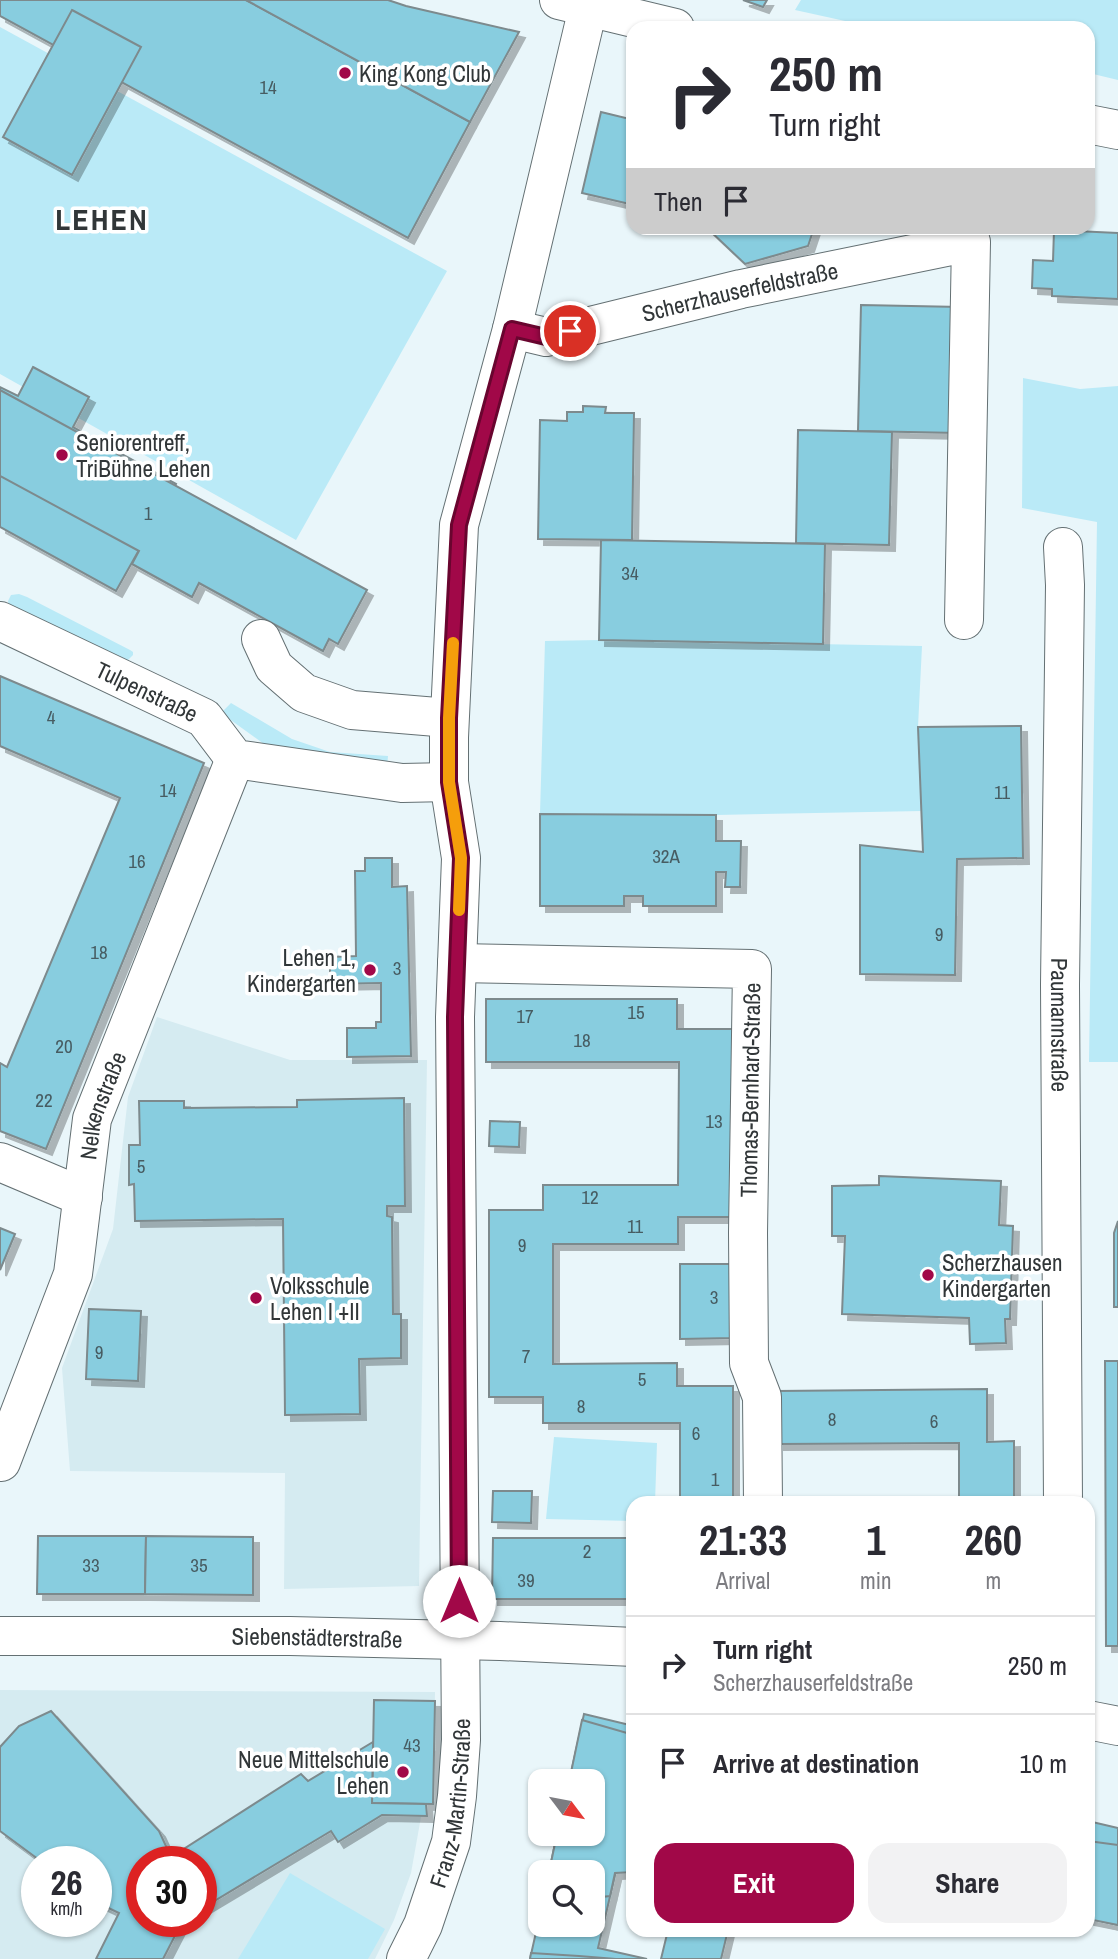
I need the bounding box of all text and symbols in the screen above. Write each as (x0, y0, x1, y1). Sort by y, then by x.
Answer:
text: 250 m (769, 40, 883, 106)
icon: right (654, 49, 745, 140)
place label: King Kong Club (359, 58, 491, 89)
marker: King Kong Club (337, 65, 353, 81)
house number: 14 (259, 74, 277, 100)
text: Turn right (769, 103, 881, 146)
icon: arrive (717, 182, 755, 220)
text: Then (654, 184, 703, 219)
district label: LEHEN (55, 199, 149, 239)
street label: Scherzhauserfeldstraße (638, 254, 841, 328)
pin (540, 301, 600, 361)
icon: arrive (551, 312, 589, 350)
place label: Seniorentreff, TriBühne Lehen (76, 427, 211, 484)
marker: Seniorentreff, TriBühne Lehen (54, 447, 70, 463)
house number: 1 (144, 500, 153, 526)
house number: 34 (621, 560, 639, 586)
street label: Tulpenstraße (91, 653, 203, 729)
house number: 4 (47, 704, 56, 730)
house number: 14 (159, 777, 177, 803)
house number: 11 (994, 779, 1010, 805)
house number: 32A (652, 843, 680, 869)
house number: 16 (128, 848, 146, 874)
house number: 9 (935, 921, 943, 947)
house number: 18 (90, 939, 108, 965)
place label: Lehen 1, Kindergarten (247, 942, 356, 999)
house number: 3 (393, 955, 401, 981)
street label: Paumannstraße (1044, 958, 1076, 1092)
marker: Lehen 1, Kindergarten (362, 962, 378, 978)
street label: Thomas-Bernhard-Straße (733, 982, 767, 1198)
house number: 15 (627, 999, 645, 1025)
house number: 17 (516, 1003, 534, 1029)
house number: 18 (573, 1027, 591, 1053)
house number: 20 (55, 1033, 73, 1059)
street label: Nelkenstraße (72, 1047, 133, 1161)
house number: 22 (35, 1087, 53, 1113)
house number: 13 (705, 1108, 723, 1134)
house number: 5 (137, 1153, 146, 1179)
house number: 12 (581, 1184, 599, 1210)
house number: 11 (627, 1213, 643, 1239)
house number: 9 (518, 1232, 526, 1258)
place label: Scherzhausen Kindergarten (942, 1247, 1063, 1304)
marker: Scherzhausen Kindergarten (920, 1267, 936, 1283)
place label: Volksschule Lehen I +II (270, 1270, 370, 1327)
house number: 3 (710, 1284, 718, 1310)
marker: Volksschule Lehen I +II (248, 1290, 264, 1306)
house number: 9 (95, 1339, 103, 1365)
house number: 7 (522, 1343, 531, 1369)
house number: 5 (638, 1366, 647, 1392)
house number: 8 (577, 1393, 585, 1419)
house number: 8 (828, 1406, 836, 1432)
house number: 6 (930, 1408, 938, 1434)
house number: 6 (692, 1420, 700, 1446)
house number: 1 (711, 1466, 720, 1492)
text: 21:33 (699, 1512, 787, 1568)
text: 1 (866, 1512, 885, 1568)
text: 260 (965, 1512, 1022, 1568)
house number: 2 (583, 1538, 591, 1564)
house number: 33 (82, 1552, 100, 1578)
house number: 35 (190, 1552, 208, 1578)
position arrow (422, 1564, 496, 1638)
text: Arrival (716, 1565, 770, 1596)
text: min (860, 1565, 892, 1596)
text: m (985, 1565, 1001, 1596)
house number: 39 (517, 1567, 535, 1593)
street label: Siebenstädterstraße (231, 1621, 403, 1654)
text: Turn right (713, 1632, 812, 1667)
icon: right (654, 1646, 692, 1684)
text: 250 m (1008, 1648, 1067, 1683)
text: Scherzhauserfeldstraße (713, 1667, 913, 1698)
street label: Franz-Martin-Straße (421, 1719, 477, 1892)
house number: 43 (403, 1732, 421, 1758)
place label: Neue Mittelschule Lehen (238, 1744, 389, 1801)
icon: arrive (654, 1744, 692, 1782)
text: Arrive at destination (713, 1746, 919, 1781)
text: 10 m (1020, 1746, 1067, 1781)
marker: Neue Mittelschule Lehen (395, 1764, 411, 1780)
north arrow (528, 1769, 606, 1846)
map controls (528, 1769, 605, 1937)
button: Exit (654, 1843, 854, 1923)
button: Share (868, 1843, 1067, 1923)
speed limit sign: 30 (126, 1846, 217, 1937)
text: 26 (51, 1859, 82, 1906)
button: search (528, 1860, 605, 1937)
text: km/h (51, 1896, 83, 1921)

